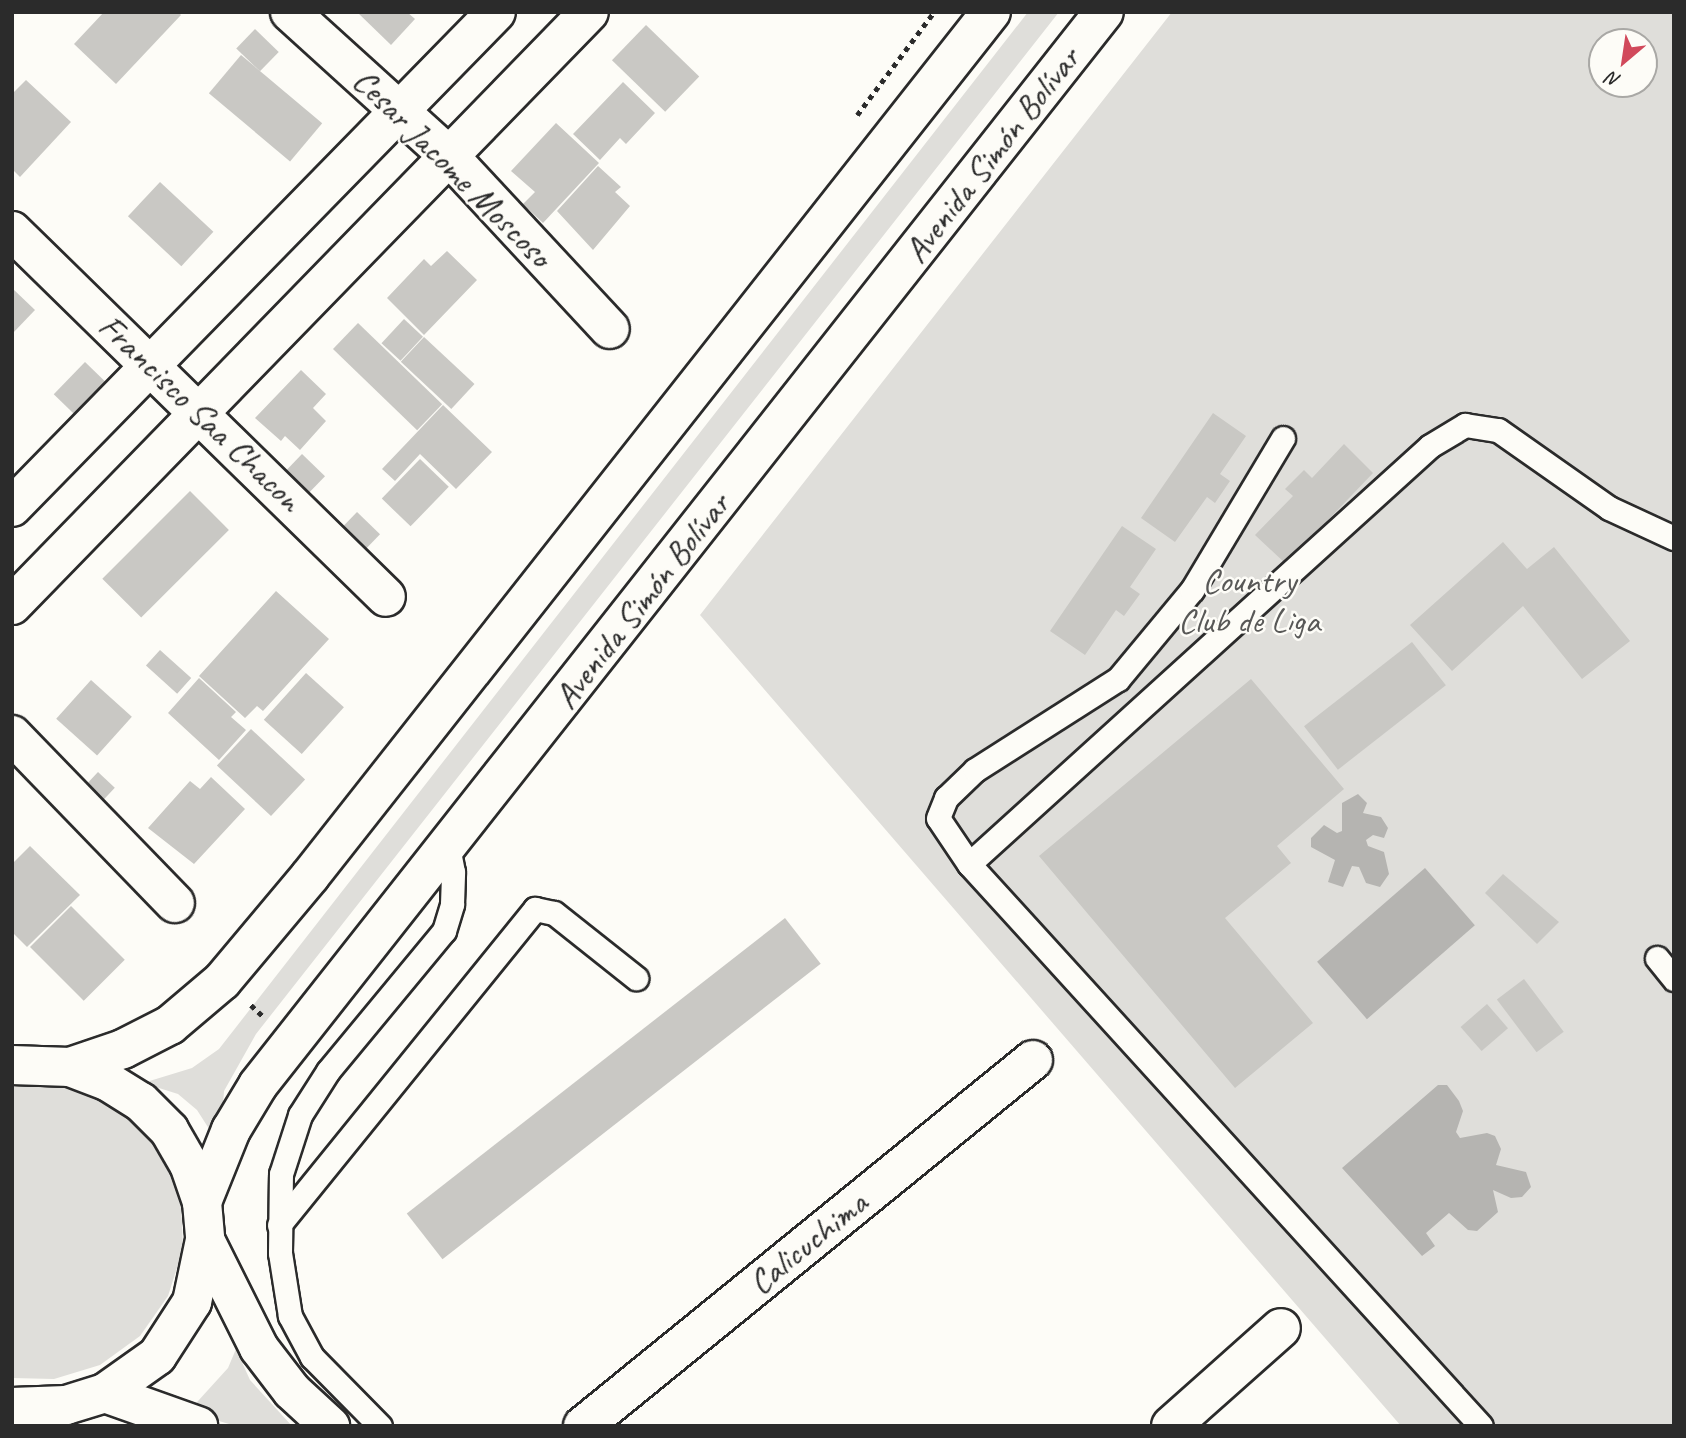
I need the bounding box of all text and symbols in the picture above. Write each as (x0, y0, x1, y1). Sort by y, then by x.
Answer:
north arrow (1588, 28, 1658, 98)
street label: Avenida Simón Bolívar (895, 39, 1089, 271)
street label: Cesar Jacome Moscoso (343, 59, 561, 277)
text: N (1603, 66, 1625, 93)
street label: Francisco Saa Chacon (90, 305, 310, 521)
street label: Avenida Simón Bolívar (545, 485, 739, 717)
park label: Country Club de Liga (1178, 560, 1320, 642)
street label: Calicuchima (740, 1182, 876, 1304)

